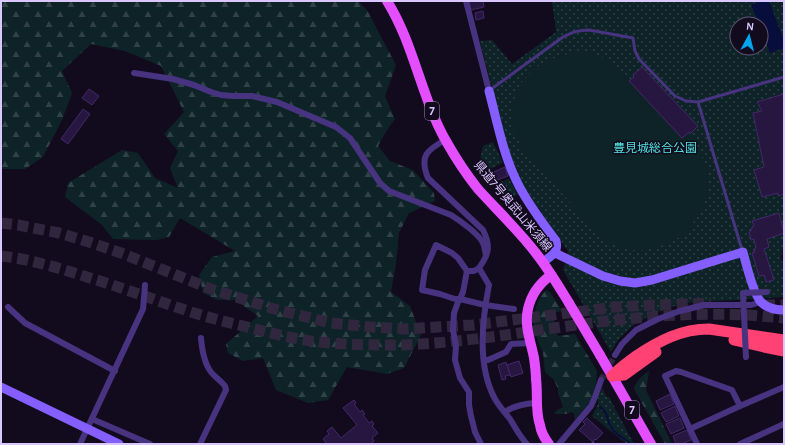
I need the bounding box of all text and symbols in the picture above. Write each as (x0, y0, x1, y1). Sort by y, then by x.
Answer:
north arrow (729, 16, 769, 56)
text: N (745, 20, 755, 34)
road number: 7 (425, 102, 439, 120)
park label: 豊見城総合公園 (613, 141, 697, 155)
street label: 県道7号奥武山米須線 (471, 158, 555, 254)
road number: 7 (625, 401, 639, 419)

